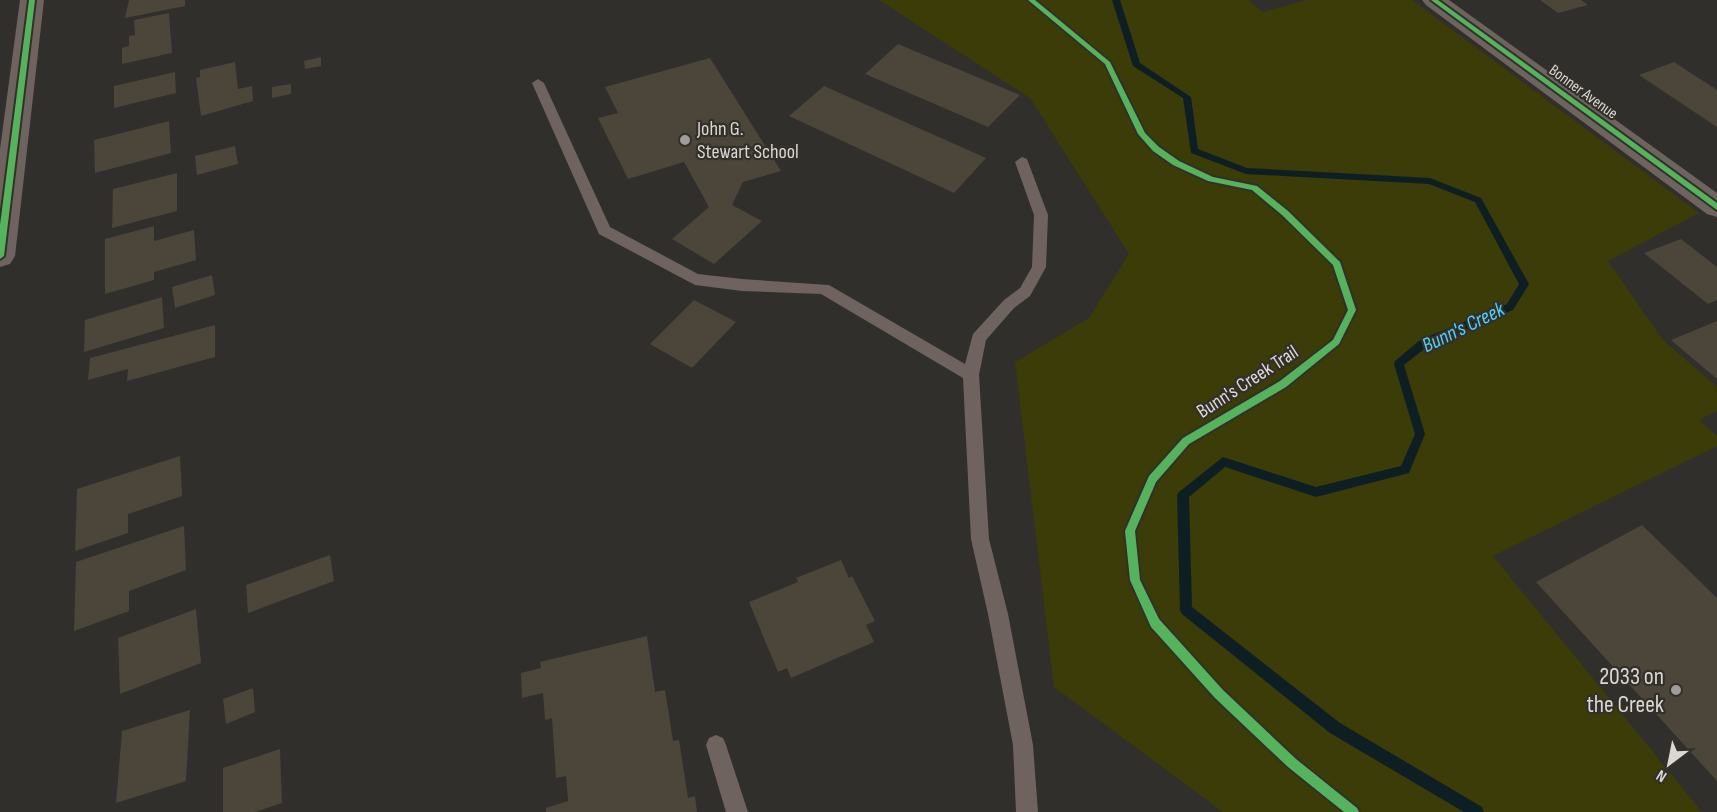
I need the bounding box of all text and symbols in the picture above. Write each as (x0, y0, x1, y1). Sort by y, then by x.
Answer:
street label: Bonner Avenue (1545, 61, 1621, 123)
place label: John G. Stewart School (696, 117, 799, 164)
marker: John G. Stewart School (678, 133, 692, 147)
water label: Bunn's Creek (1418, 296, 1510, 358)
street label: Bunn's Creek Trail (1192, 340, 1303, 424)
place label: 2033 on the Creek (1586, 662, 1664, 719)
marker: 2033 on the Creek (1669, 683, 1683, 697)
north arrow (1639, 734, 1699, 794)
text: N (1653, 765, 1671, 786)

